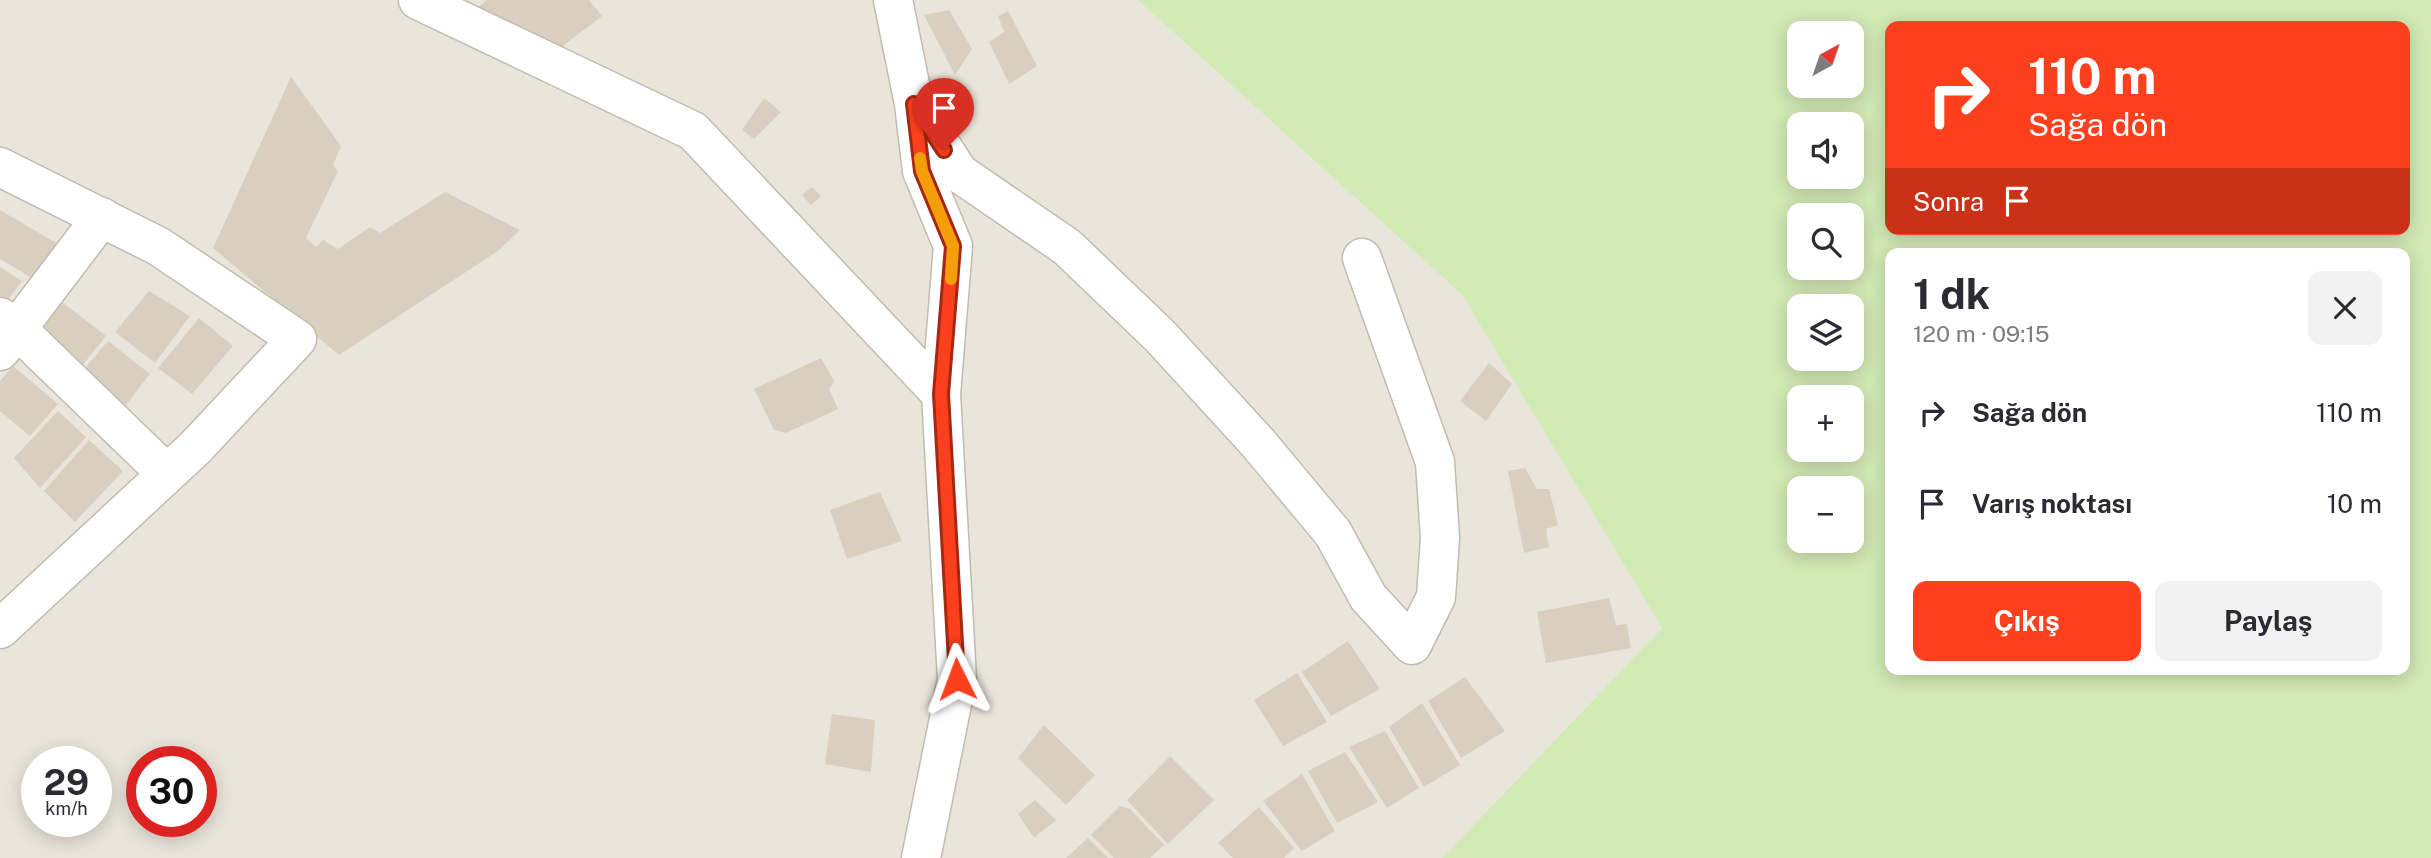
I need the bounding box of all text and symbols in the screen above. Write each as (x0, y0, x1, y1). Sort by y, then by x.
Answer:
north arrow (1787, 21, 1864, 98)
map controls (1787, 21, 1864, 553)
text: 110 m (2028, 47, 2156, 105)
icon: right (1913, 49, 2004, 140)
pin (914, 78, 974, 150)
icon: arrive (925, 89, 963, 127)
text: Sağa dön (2028, 106, 2167, 143)
button: sound (1787, 112, 1864, 189)
icon: arrive (1998, 182, 2036, 220)
text: Sonra (1913, 186, 1984, 217)
button: search (1787, 203, 1864, 280)
text: 1 dk (1913, 269, 1990, 318)
button: close (2308, 271, 2382, 345)
button: layers (1787, 294, 1864, 371)
text: 120 m · 09:15 (1913, 320, 2050, 347)
button: + (1787, 385, 1864, 462)
icon: right (1913, 394, 1951, 432)
text: Sağa dön (1972, 397, 2087, 428)
text: 110 m (2316, 397, 2382, 428)
button: − (1787, 476, 1864, 553)
icon: arrive (1913, 485, 1951, 523)
text: Varış noktası (1972, 488, 2132, 519)
text: 10 m (2327, 488, 2382, 519)
button: Çıkış (1913, 581, 2141, 661)
button: Paylaş (2155, 581, 2382, 661)
position arrow (920, 642, 994, 716)
speed limit sign: 30 (126, 746, 217, 837)
text: 29 (44, 762, 89, 803)
text: km/h (45, 798, 88, 819)

